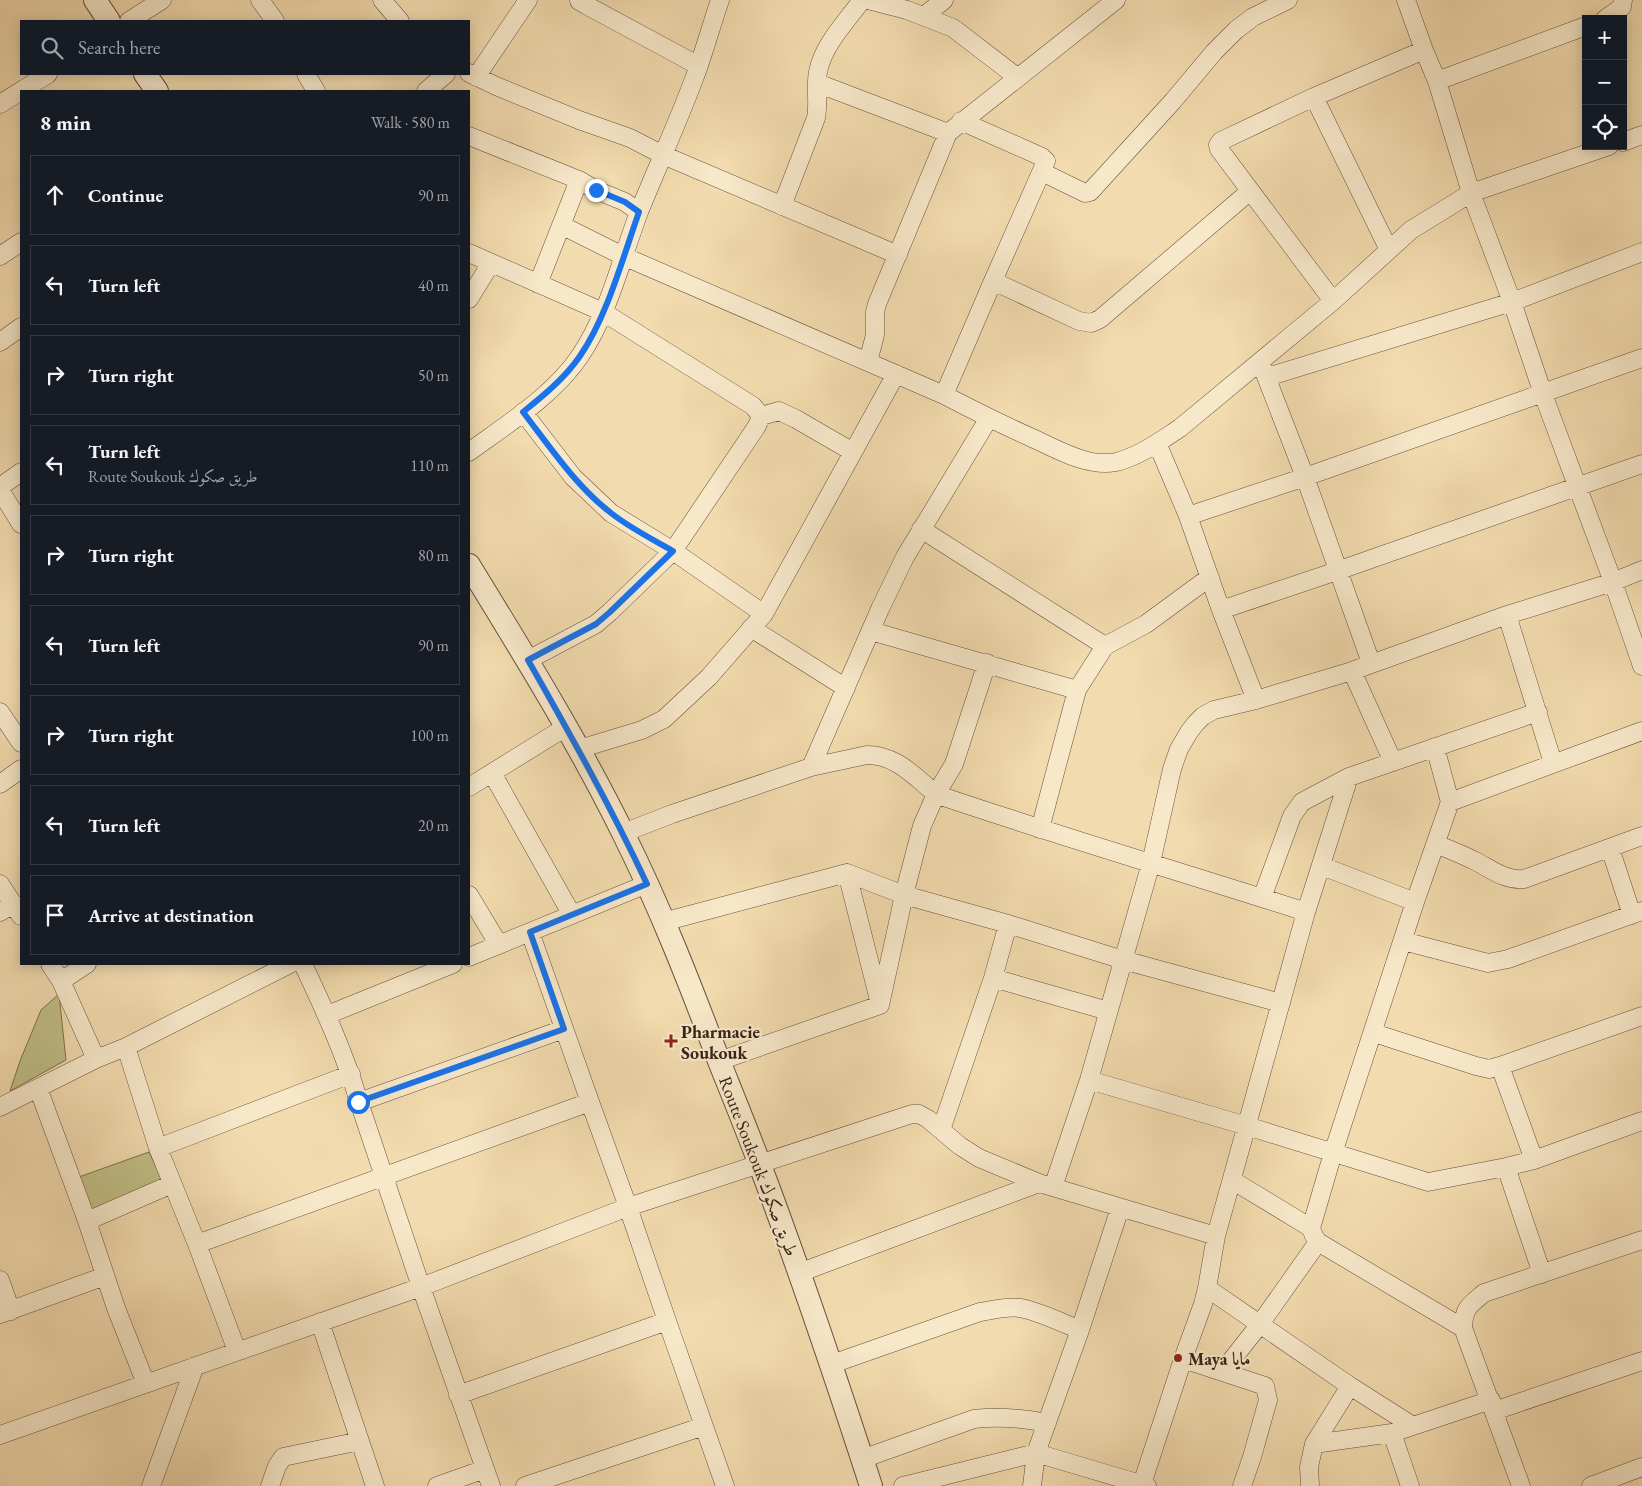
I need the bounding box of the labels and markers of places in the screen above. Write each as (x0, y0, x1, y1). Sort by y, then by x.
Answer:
place label: Pharmacie Soukouk (681, 1020, 760, 1064)
marker: Pharmacie Soukouk (665, 1035, 677, 1047)
place label: Maya مايا (1188, 1347, 1251, 1370)
marker: Maya مايا (1172, 1352, 1184, 1364)

